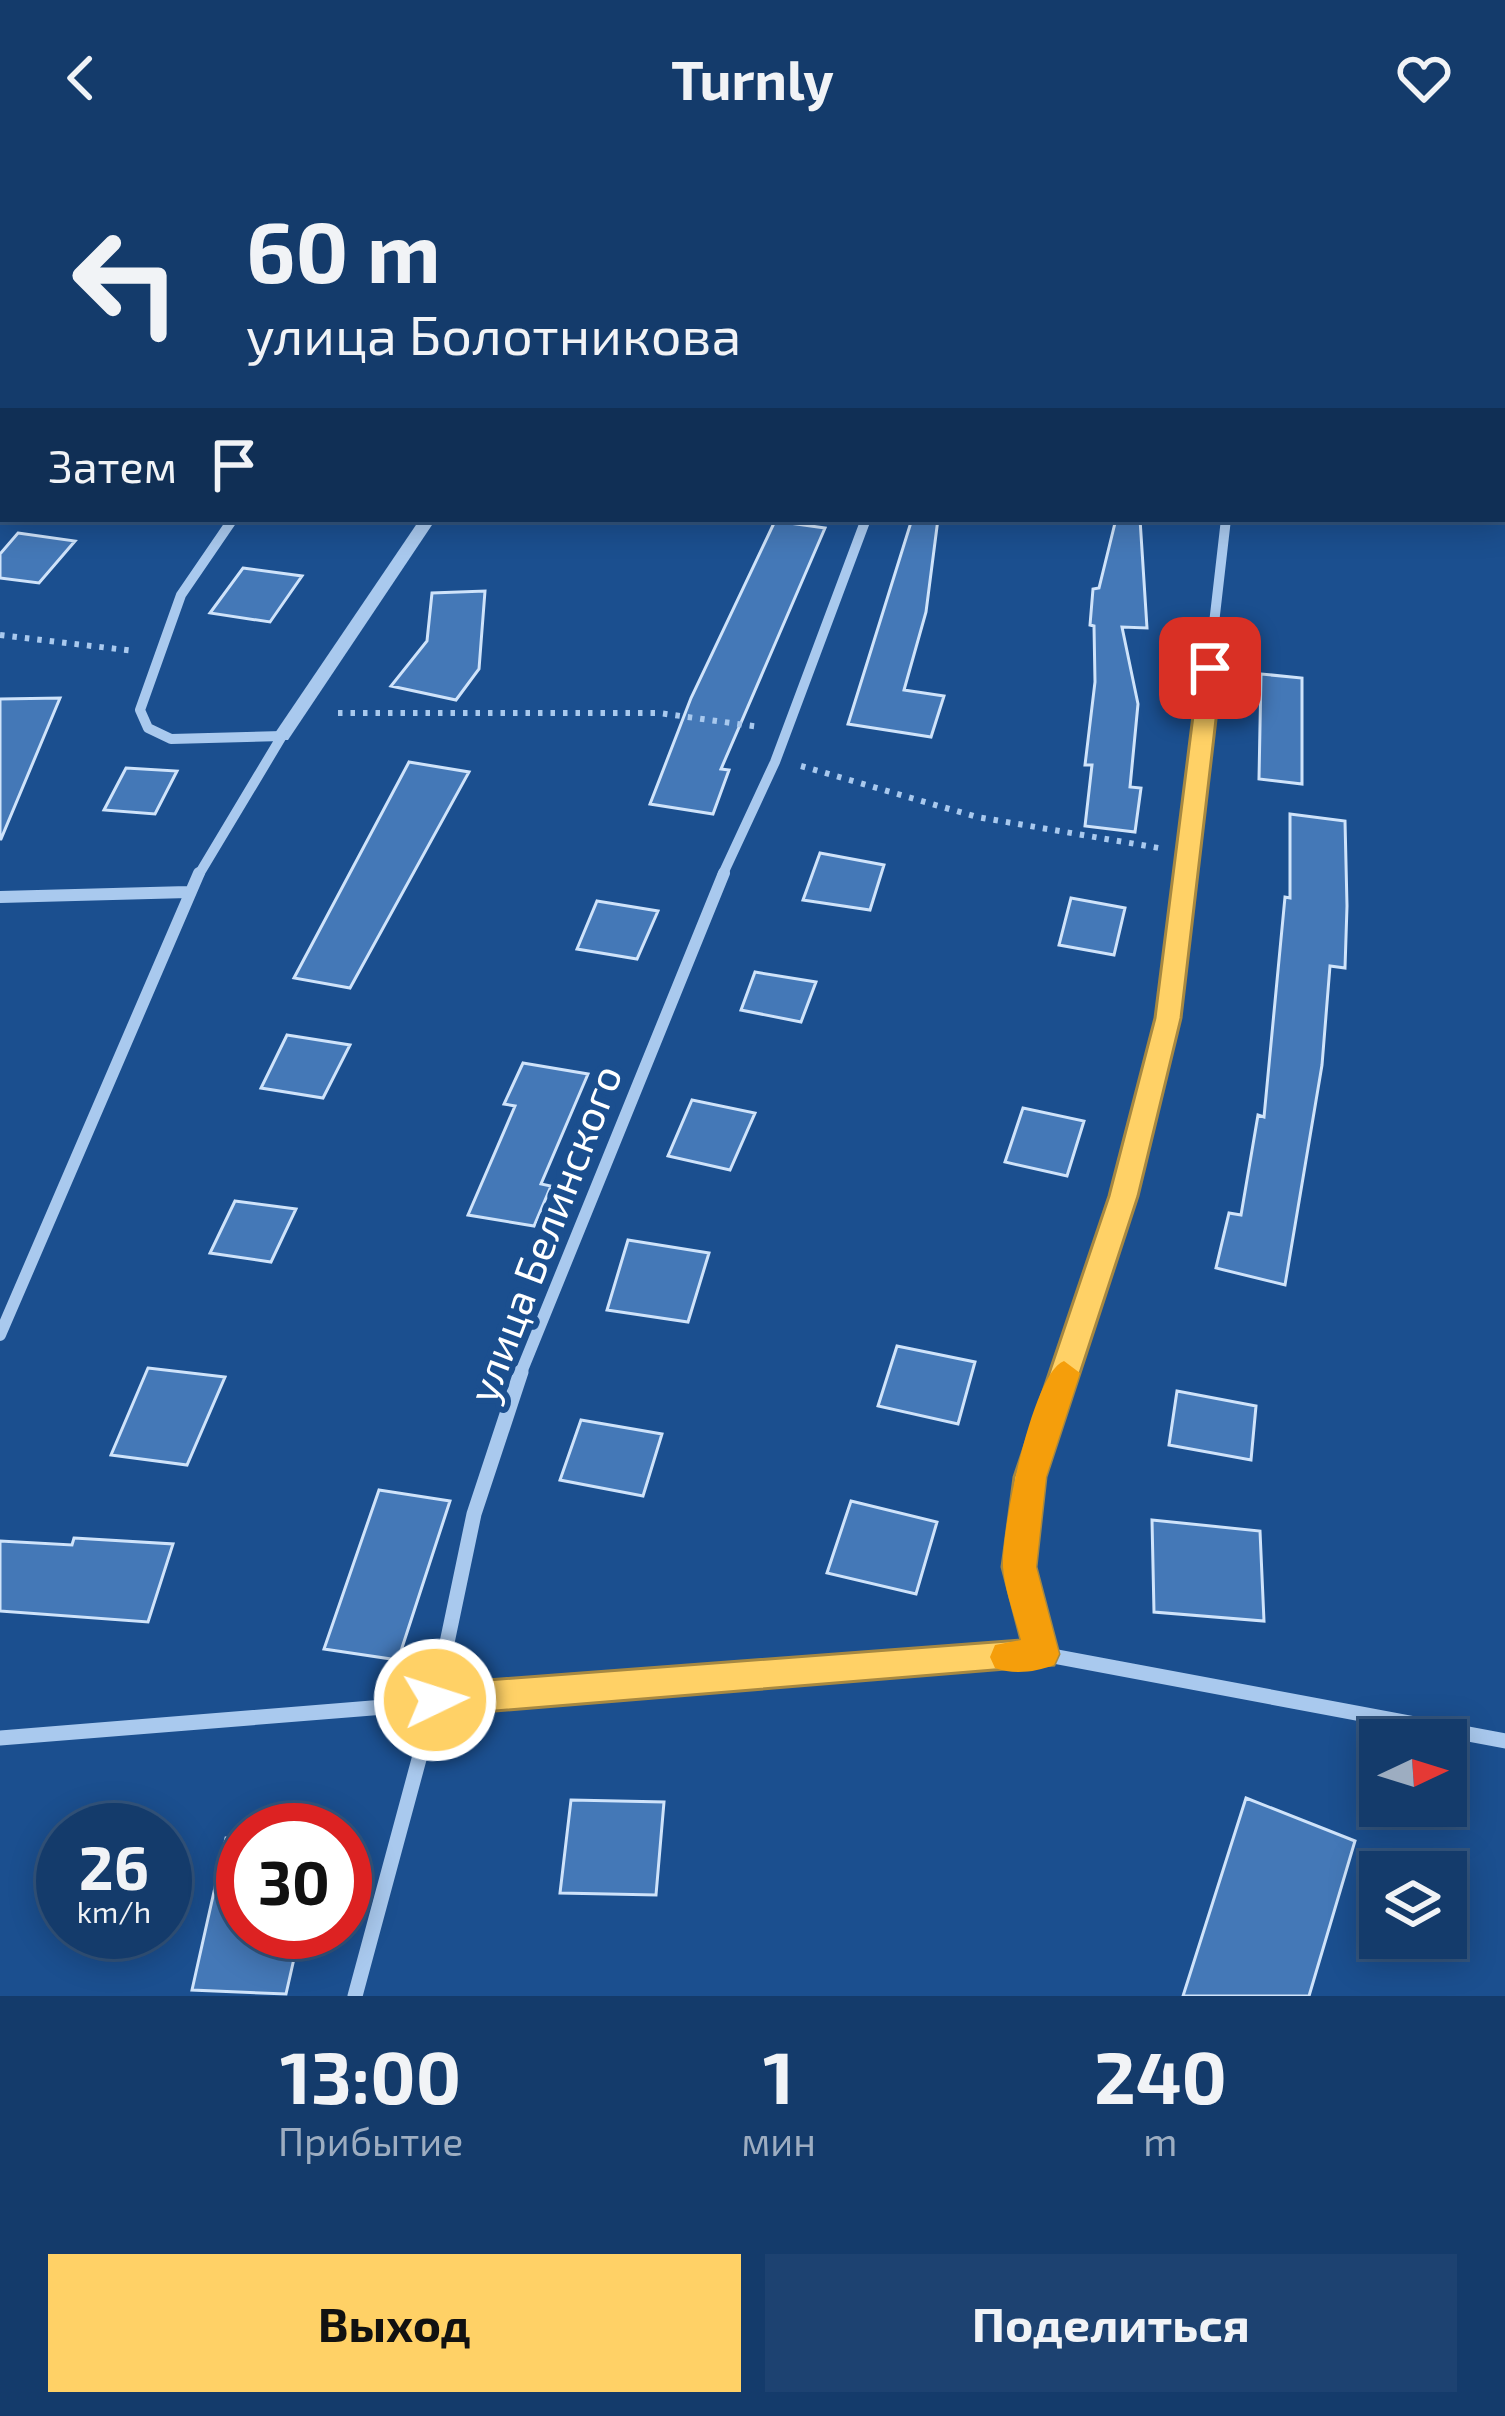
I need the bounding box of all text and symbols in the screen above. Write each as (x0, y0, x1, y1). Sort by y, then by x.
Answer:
icon: back (48, 45, 114, 111)
icon: heart (1391, 45, 1457, 111)
text: Turnly (671, 46, 834, 111)
text: 60 m (246, 199, 441, 300)
icon: left (48, 204, 204, 360)
text: улица Болотникова (246, 301, 741, 366)
icon: arrive (201, 432, 267, 498)
text: Затем (48, 438, 177, 492)
pin (1159, 617, 1261, 719)
icon: arrive (1177, 635, 1243, 701)
street label: улица Белинского (456, 1057, 631, 1409)
position arrow (372, 1637, 498, 1763)
north arrow (1359, 1719, 1467, 1827)
map controls (1359, 1719, 1467, 1959)
speed limit sign: 30 (216, 1803, 372, 1959)
text: 26 (79, 1830, 149, 1902)
button: layers (1359, 1851, 1467, 1959)
text: km/h (77, 1893, 151, 1929)
text: 13:00 (280, 2032, 461, 2118)
text: 1 (763, 2032, 794, 2118)
text: 240 (1094, 2032, 1227, 2118)
text: Прибытие (278, 2117, 463, 2164)
text: мин (741, 2117, 816, 2164)
text: m (1143, 2117, 1178, 2164)
button: Выход (48, 2254, 741, 2392)
button: Поделиться (765, 2254, 1457, 2392)

